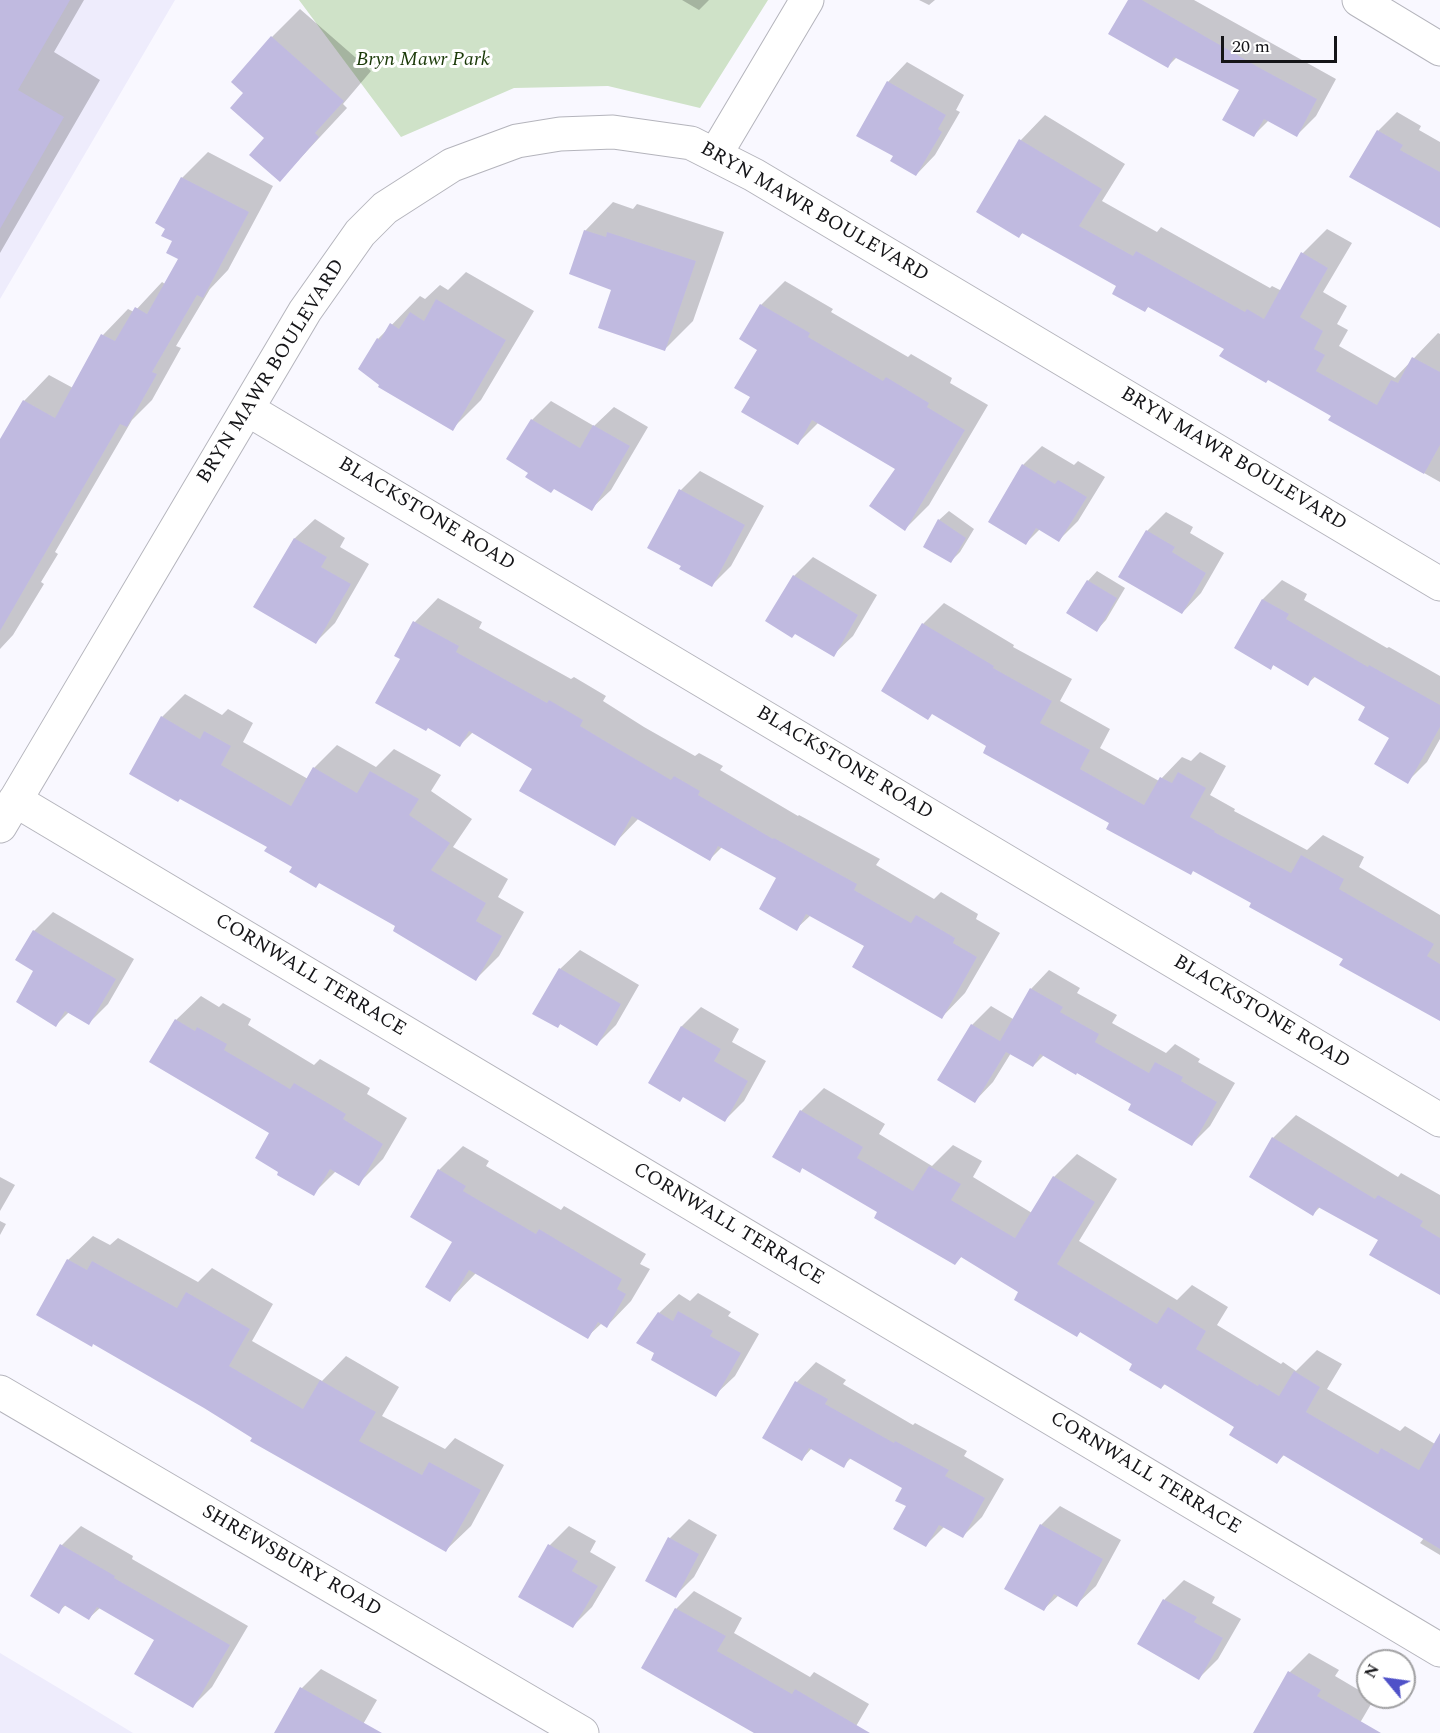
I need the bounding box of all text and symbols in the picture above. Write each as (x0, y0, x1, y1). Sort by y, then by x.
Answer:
scale bar (1224, 24, 1340, 62)
text: 20 m (1232, 33, 1270, 60)
park label: Bryn Mawr Park (356, 49, 490, 73)
street label: BRYN MAWR BOULEVARD (695, 138, 933, 288)
street label: BRYN MAWR BOULEVARD (193, 255, 351, 489)
street label: BRYN MAWR BOULEVARD (1115, 383, 1351, 537)
street label: BLACKSTONE ROAD (333, 453, 519, 577)
street label: BLACKSTONE ROAD (751, 702, 937, 826)
street label: CORNWALL TERRACE (210, 909, 410, 1043)
street label: BLACKSTONE ROAD (1168, 951, 1354, 1075)
street label: CORNWALL TERRACE (628, 1158, 828, 1292)
street label: CORNWALL TERRACE (1045, 1407, 1245, 1541)
street label: SHREWSBURY ROAD (197, 1501, 385, 1623)
north arrow (1356, 1649, 1416, 1709)
text: N (1358, 1660, 1386, 1683)

